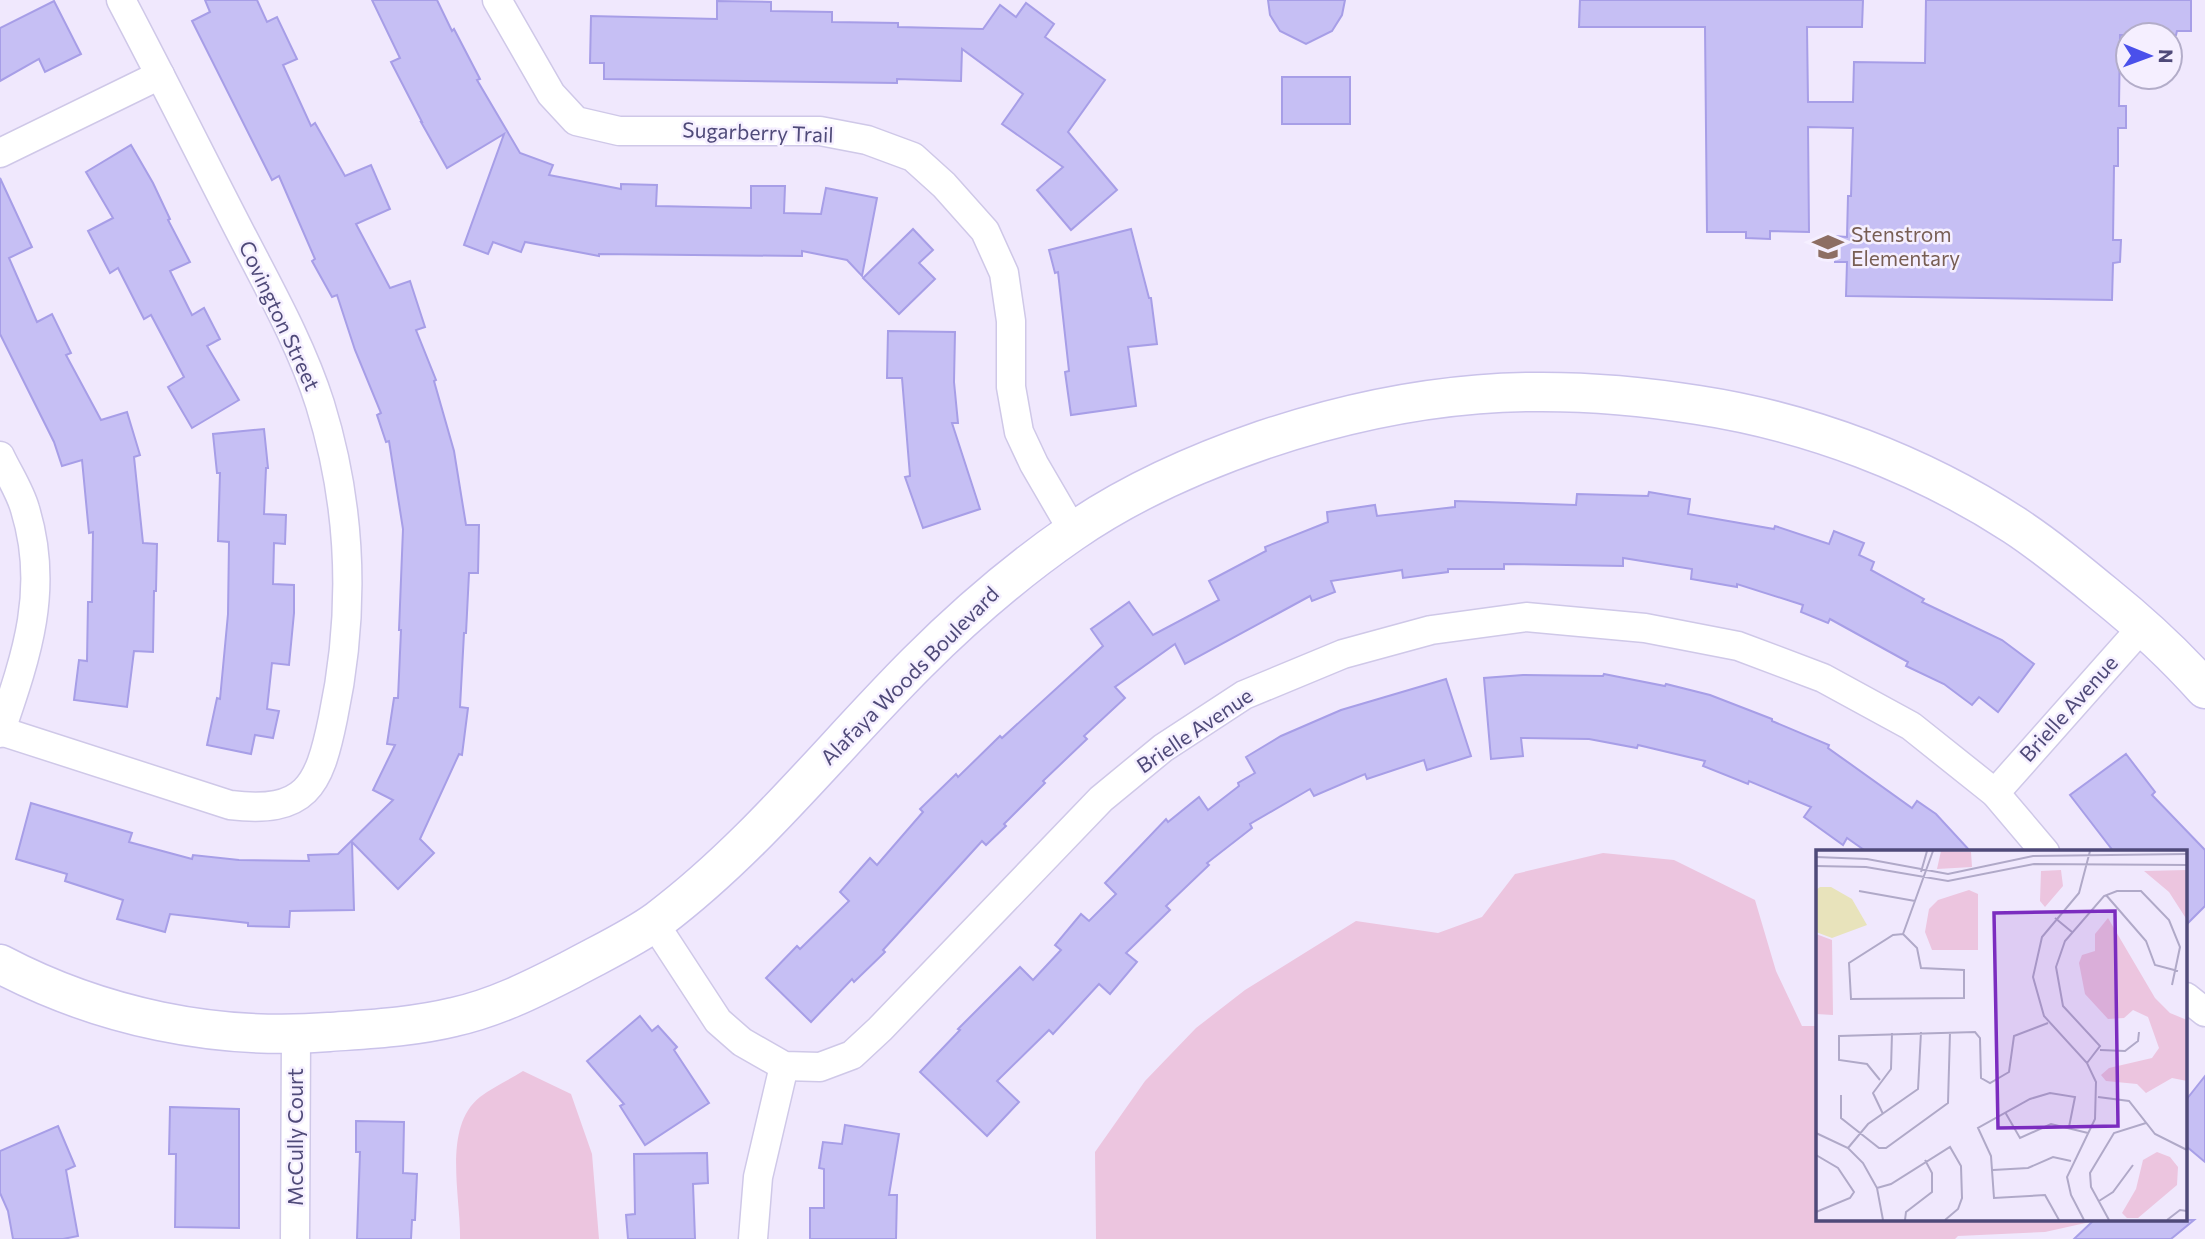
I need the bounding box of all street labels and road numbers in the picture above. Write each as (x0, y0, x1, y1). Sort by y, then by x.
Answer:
street label: Sugarberry Trail (682, 116, 834, 147)
street label: Covington Street (235, 236, 326, 394)
street label: Alafaya Woods Boulevard (815, 581, 1003, 769)
street label: Brielle Avenue (2014, 650, 2122, 766)
street label: Brielle Avenue (1132, 682, 1257, 778)
street label: McCully Court (282, 1068, 307, 1206)

